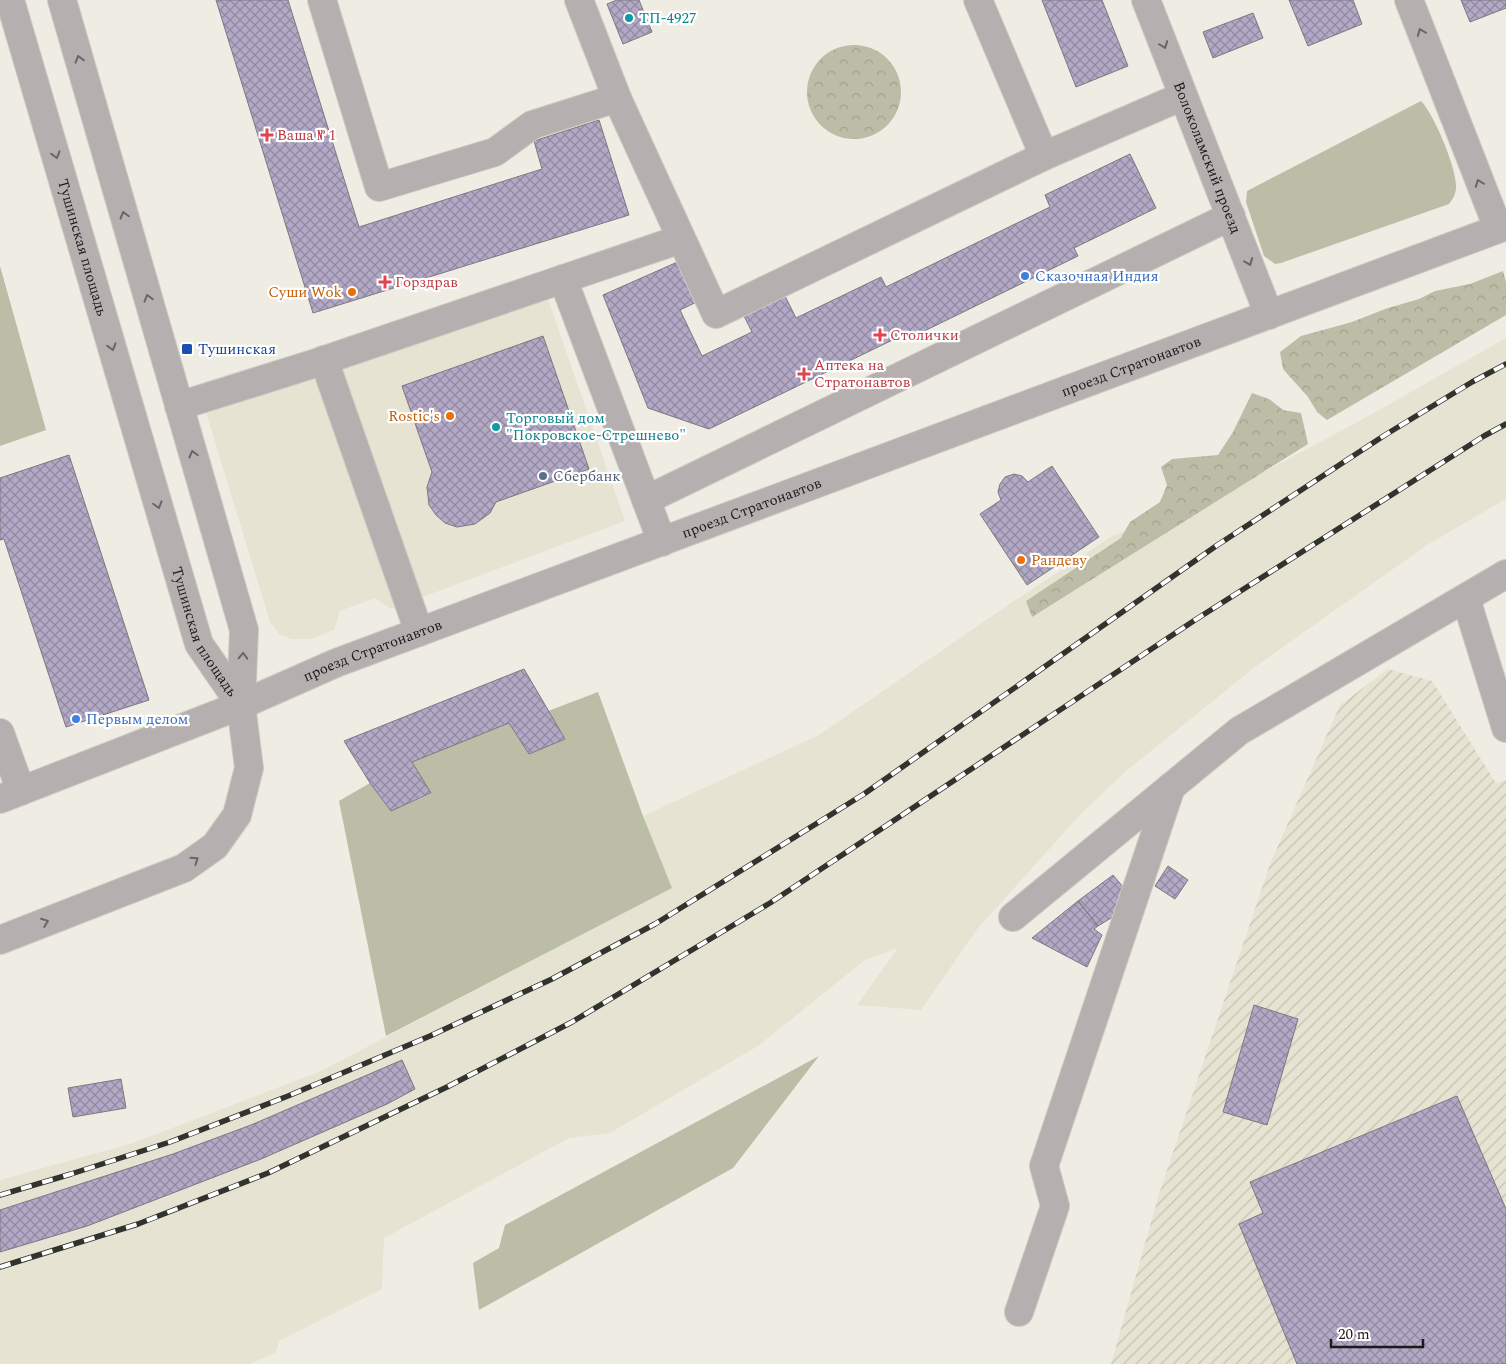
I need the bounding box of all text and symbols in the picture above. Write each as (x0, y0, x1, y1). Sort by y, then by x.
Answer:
place label: ТП-4927 (639, 7, 696, 30)
marker: ТП-4927 (623, 12, 635, 24)
one-way arrow (1417, 28, 1427, 36)
one-way arrow (1157, 40, 1168, 49)
one-way arrow (74, 55, 84, 63)
street label: Волоколамский проезд (1167, 78, 1248, 237)
place label: Ваша № 1 (277, 124, 336, 147)
marker: Ваша № 1 (261, 129, 273, 141)
one-way arrow (51, 151, 61, 159)
street label: Тушинская площадь (52, 176, 114, 319)
one-way arrow (1475, 180, 1485, 188)
one-way arrow (119, 210, 130, 219)
one-way arrow (1242, 257, 1253, 266)
place label: Сказочная Индия (1035, 265, 1159, 288)
marker: Сказочная Индия (1019, 270, 1031, 282)
place label: Горздрав (395, 271, 458, 294)
marker: Горздрав (379, 276, 391, 288)
place label: Суши Wok (268, 281, 342, 304)
marker: Суши Wok (346, 286, 358, 298)
one-way arrow (144, 295, 154, 303)
place label: Столички (890, 324, 959, 347)
marker: Столички (874, 329, 886, 341)
street label: проезд Стратонавтов (1058, 329, 1204, 403)
place label: Тушинская (198, 338, 276, 361)
one-way arrow (107, 342, 117, 350)
marker: Тушинская (180, 342, 194, 356)
place label: Аптека на Стратонавтов (814, 354, 911, 394)
marker: Аптека на Стратонавтов (798, 368, 810, 380)
place label: Rostic's (388, 405, 440, 428)
place label: Торговый дом "Покровское-Стрешнево" (506, 407, 686, 447)
marker: Rostic's (444, 410, 456, 422)
marker: Торговый дом "Покровское-Стрешнево" (490, 421, 502, 433)
one-way arrow (188, 451, 198, 459)
place label: Сбербанк (553, 465, 621, 488)
marker: Сбербанк (537, 470, 549, 482)
street label: проезд Стратонавтов (678, 471, 825, 544)
one-way arrow (153, 500, 163, 509)
place label: Рандеву (1031, 549, 1087, 572)
marker: Рандеву (1015, 554, 1027, 566)
street label: Тушинская площадь (165, 564, 244, 702)
street label: проезд Стратонавтов (299, 613, 446, 688)
one-way arrow (238, 652, 248, 660)
place label: Первым делом (86, 708, 188, 731)
marker: Первым делом (70, 713, 82, 725)
one-way arrow (190, 857, 199, 866)
one-way arrow (41, 918, 49, 928)
scale bar (1331, 1316, 1424, 1348)
text: 20 m (1338, 1323, 1370, 1346)

